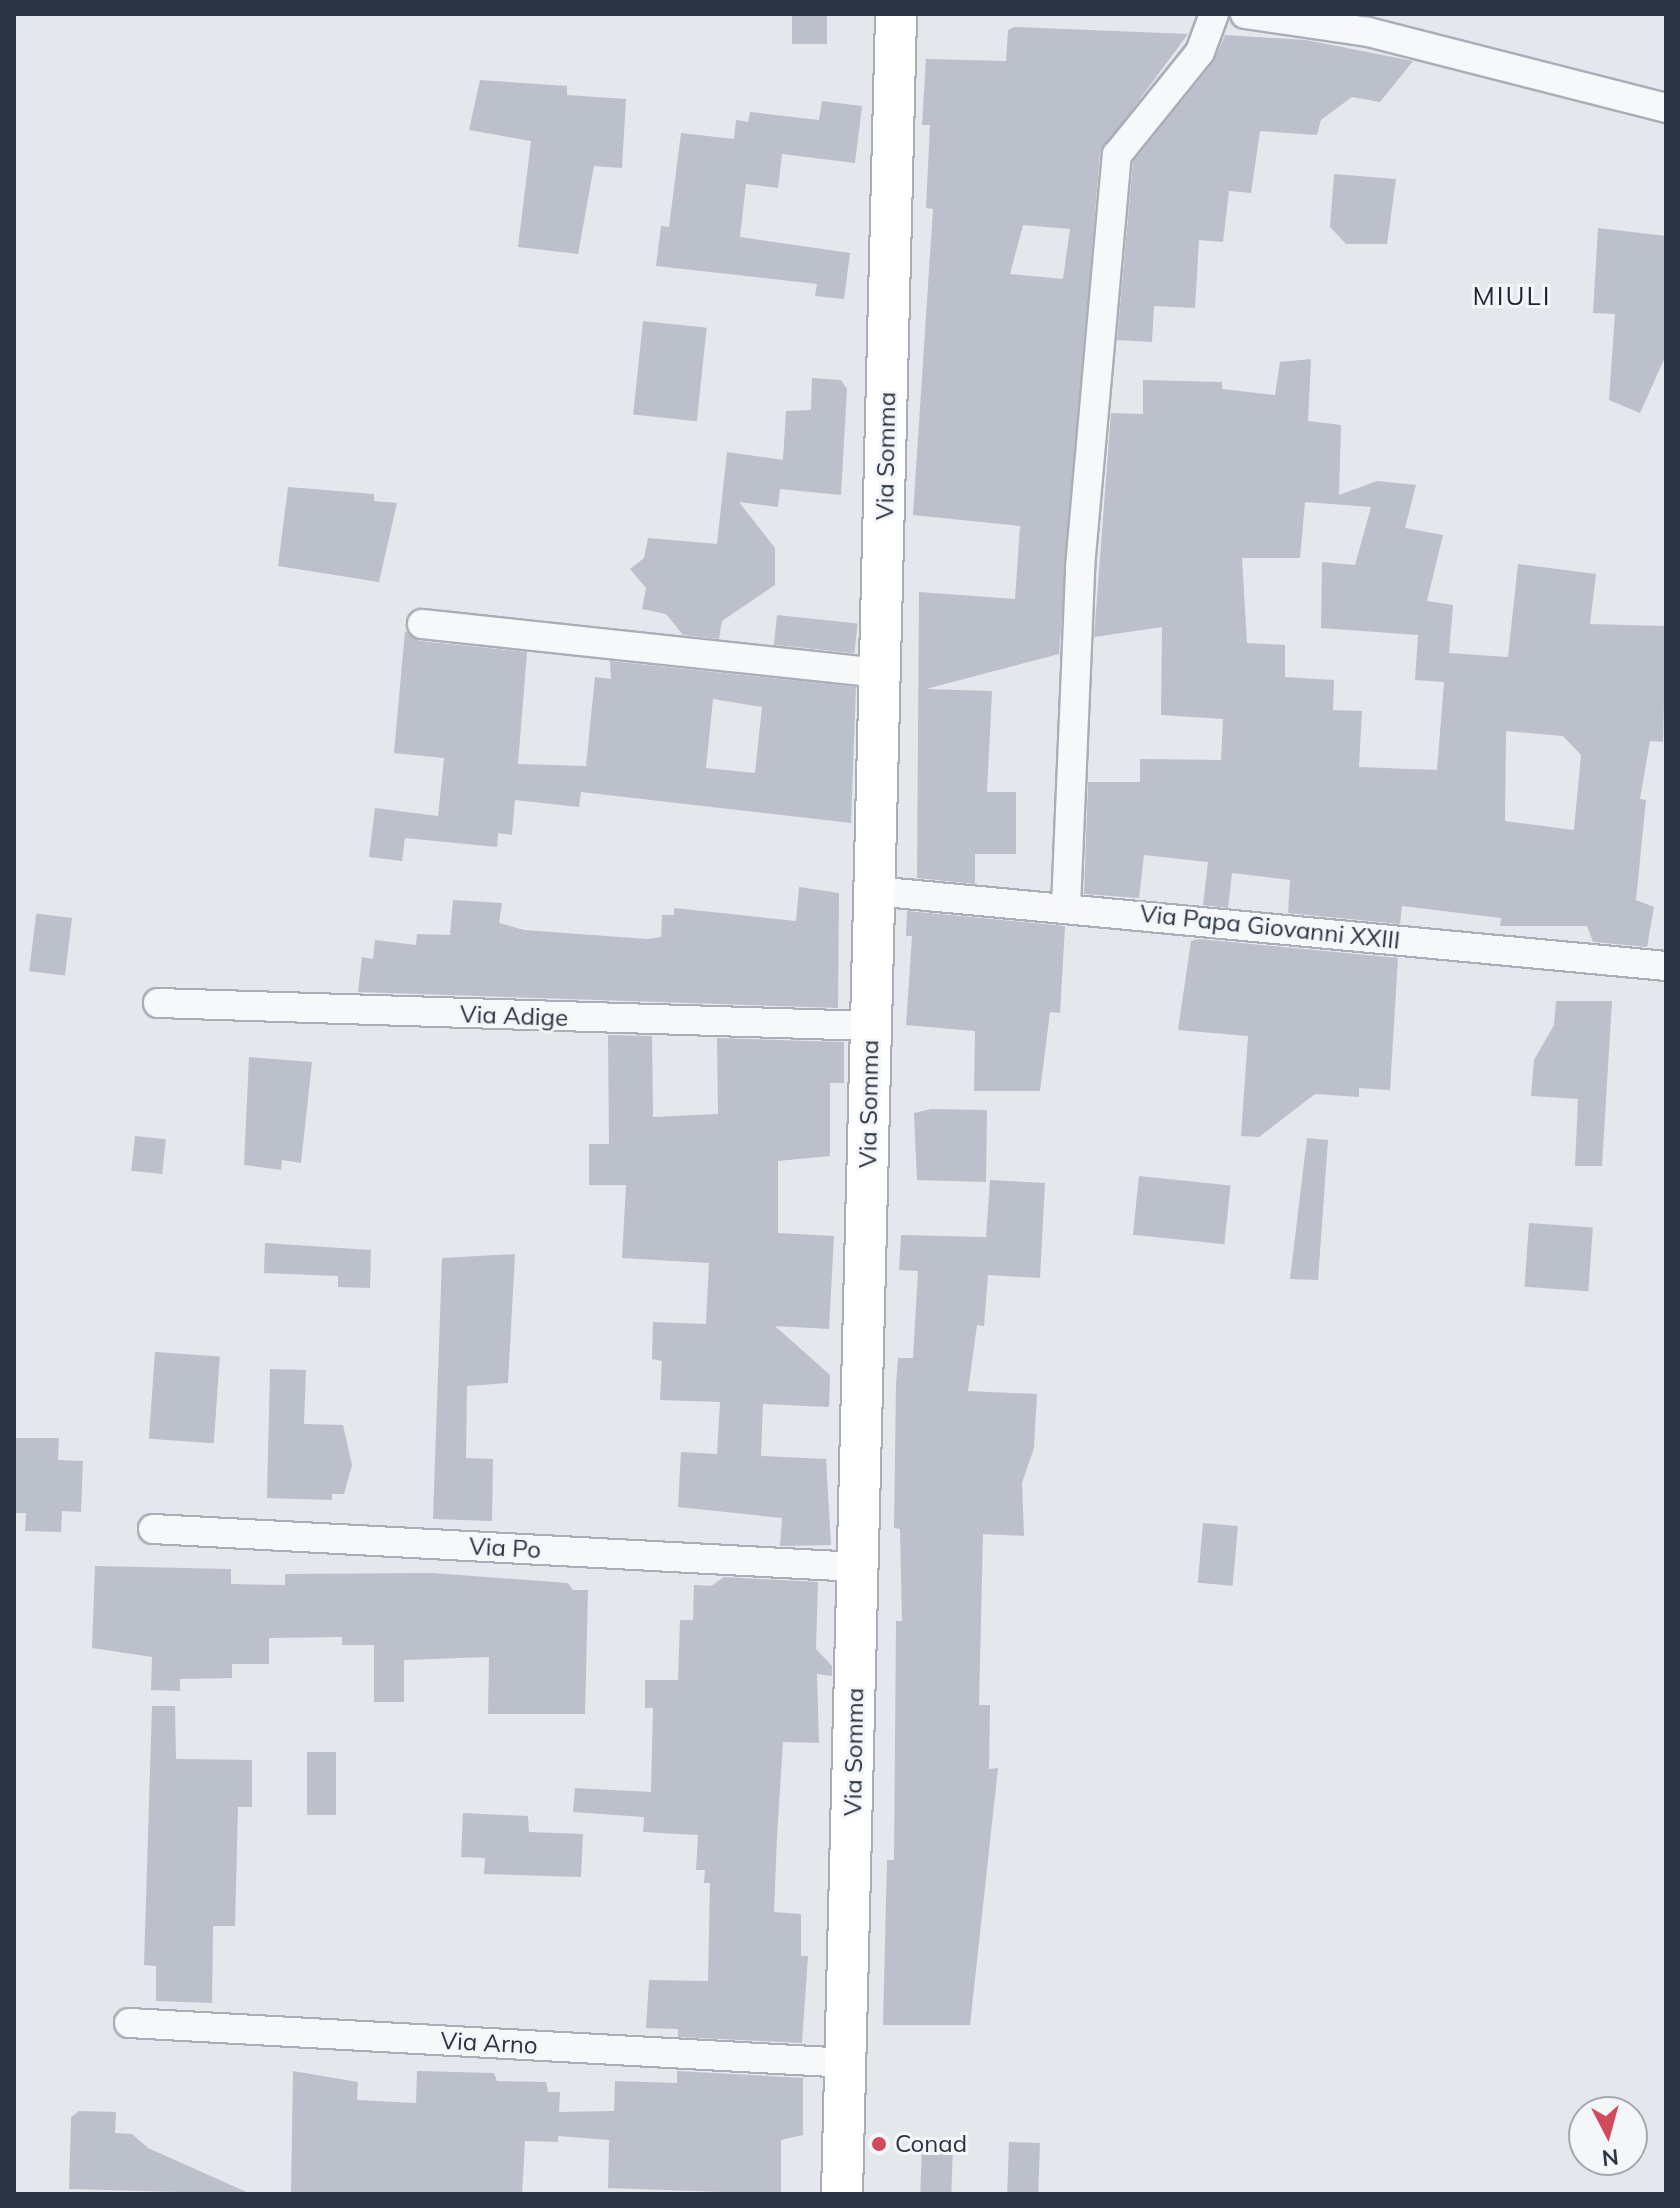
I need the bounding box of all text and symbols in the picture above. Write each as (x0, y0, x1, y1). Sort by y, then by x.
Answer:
district label: MIULI (1473, 280, 1551, 312)
street label: Via Somma (870, 392, 902, 520)
street label: Via Papa Giovanni XXIII (1139, 899, 1401, 955)
street label: Via Adige (459, 1000, 569, 1032)
street label: Via Somma (853, 1040, 885, 1168)
street label: Via Po (468, 1532, 542, 1564)
street label: Via Somma (838, 1688, 870, 1816)
street label: Via Arno (440, 2026, 538, 2060)
north arrow (1568, 2096, 1648, 2176)
place label: Conad (895, 2130, 967, 2158)
marker: Conad (870, 2135, 888, 2153)
text: N (1601, 2143, 1620, 2173)

